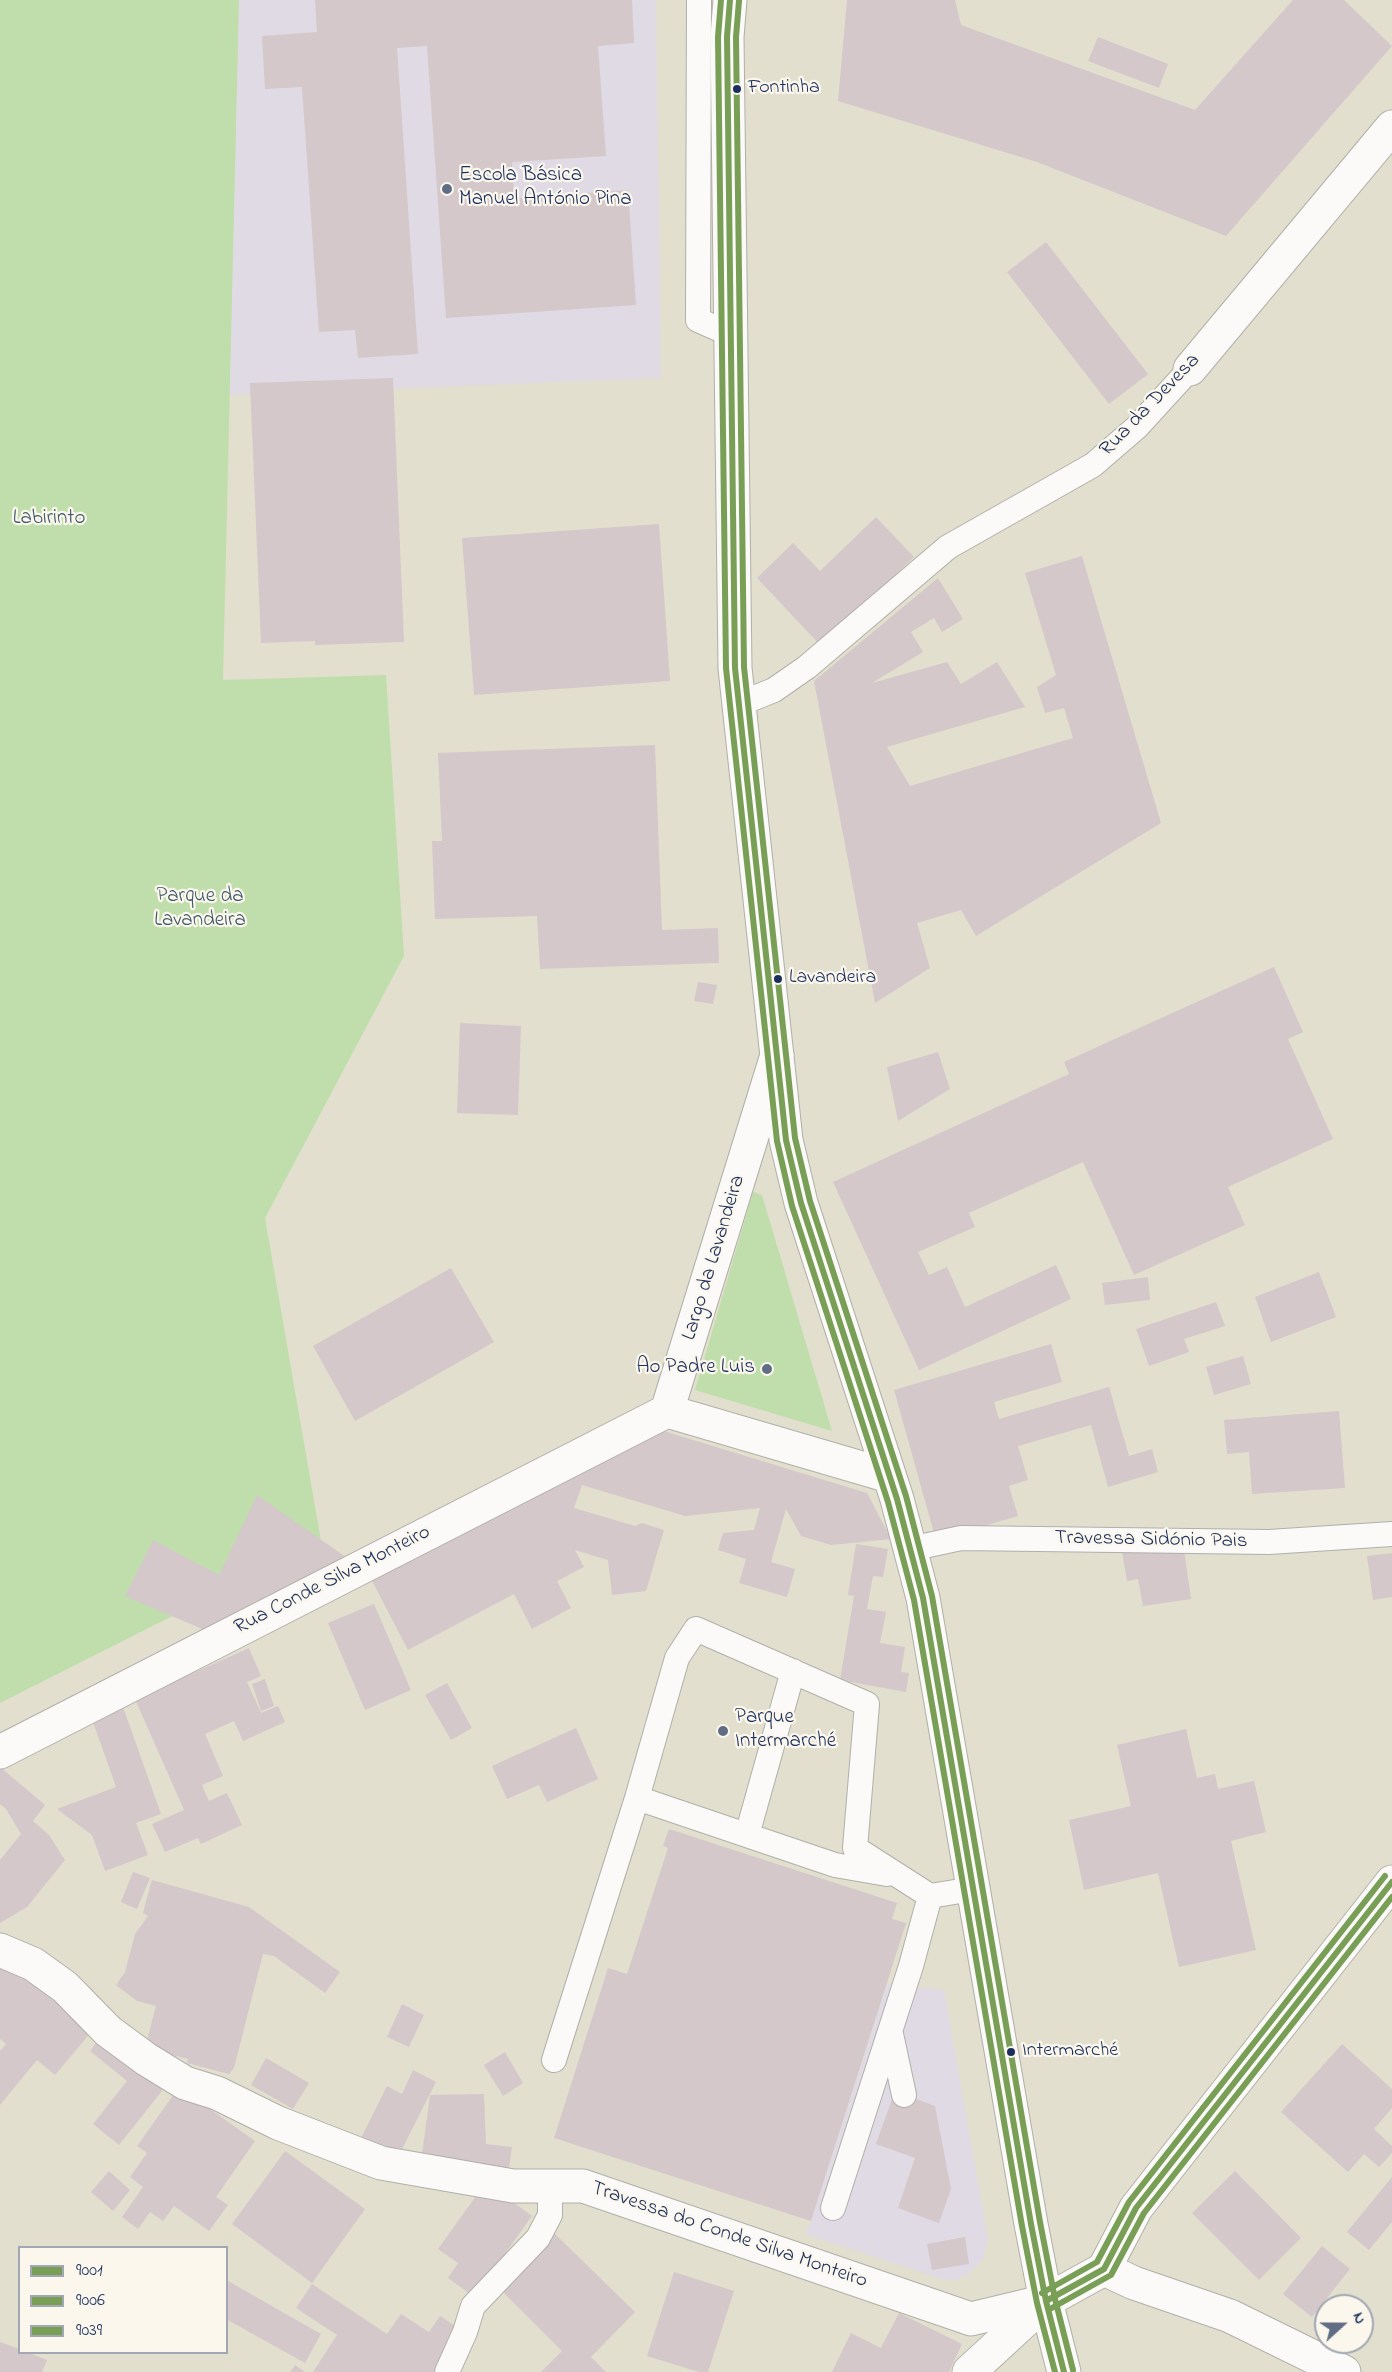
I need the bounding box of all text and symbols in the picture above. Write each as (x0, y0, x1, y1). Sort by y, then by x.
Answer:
place label: Fontinha (748, 77, 820, 101)
marker: Fontinha (731, 83, 743, 95)
place label: Escola Básica Manuel António Pina (459, 164, 632, 214)
marker: Escola Básica Manuel António Pina (440, 182, 454, 196)
street label: Rua da Devesa (1096, 349, 1206, 463)
park label: Labirinto (13, 507, 85, 533)
park label: Parque da Lavandeira (154, 885, 246, 935)
place label: Lavandeira (789, 967, 876, 991)
marker: Lavandeira (772, 973, 784, 985)
street label: Largo da Lavandeira (678, 1172, 752, 1344)
place label: Ao Padre Luis (636, 1356, 755, 1382)
marker: Ao Padre Luis (760, 1362, 774, 1376)
street label: Rua Conde Silva Monteiro (231, 1521, 435, 1641)
street label: Travessa Sidónio Pais (1054, 1527, 1248, 1555)
place label: Parque Intermarché (735, 1706, 836, 1756)
marker: Parque Intermarché (716, 1724, 730, 1738)
place label: Intermarché (1022, 2040, 1118, 2064)
marker: Intermarché (1005, 2046, 1017, 2058)
street label: Travessa do Conde Silva Monteiro (588, 2177, 870, 2295)
legend (18, 2246, 228, 2354)
text: 9001 (76, 2258, 103, 2284)
text: 9006 (76, 2288, 105, 2314)
north arrow (1314, 2294, 1374, 2354)
text: N (1346, 2309, 1372, 2328)
text: 9039 (76, 2318, 102, 2344)

